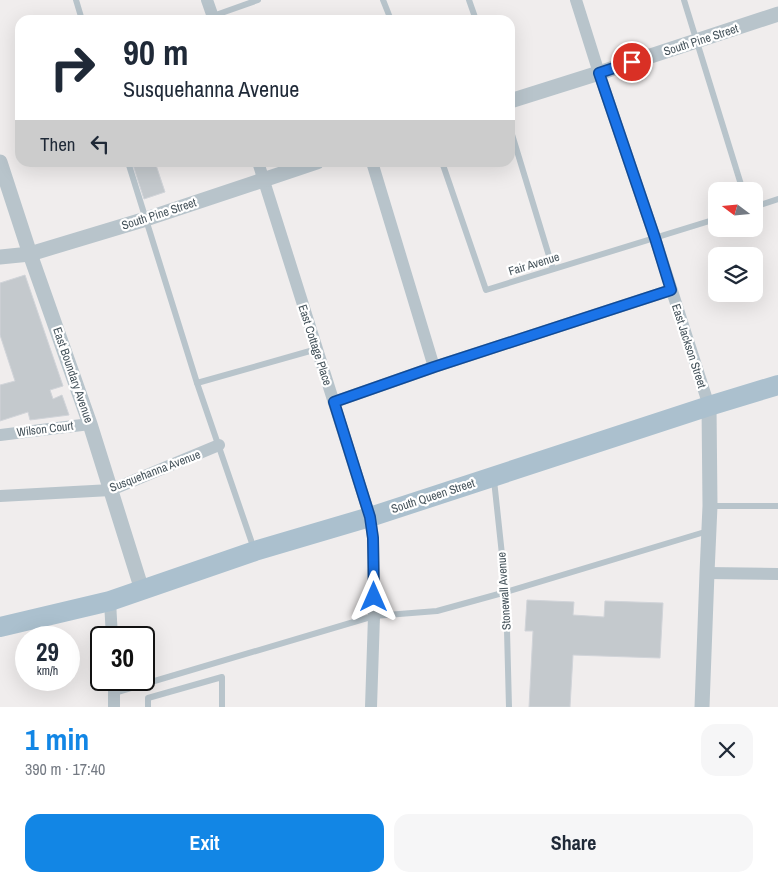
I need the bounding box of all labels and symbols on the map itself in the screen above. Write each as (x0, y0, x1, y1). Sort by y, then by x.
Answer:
street label: South Pine Street (662, 20, 741, 60)
pin (611, 41, 653, 83)
north arrow (708, 182, 762, 238)
street label: South Pine Street (120, 194, 199, 234)
street label: Fair Avenue (507, 249, 561, 279)
street label: East Cottage Place (294, 302, 336, 388)
street label: East Jackson Street (668, 302, 710, 390)
street label: East Boundary Avenue (49, 325, 97, 425)
street label: Wilson Court (16, 418, 74, 440)
street label: Susquehanna Avenue (107, 446, 203, 496)
street label: South Queen Street (389, 475, 477, 517)
street label: Stonewall Avenue (493, 552, 515, 630)
position arrow (347, 570, 399, 622)
speed limit sign: 30 (90, 626, 155, 691)

